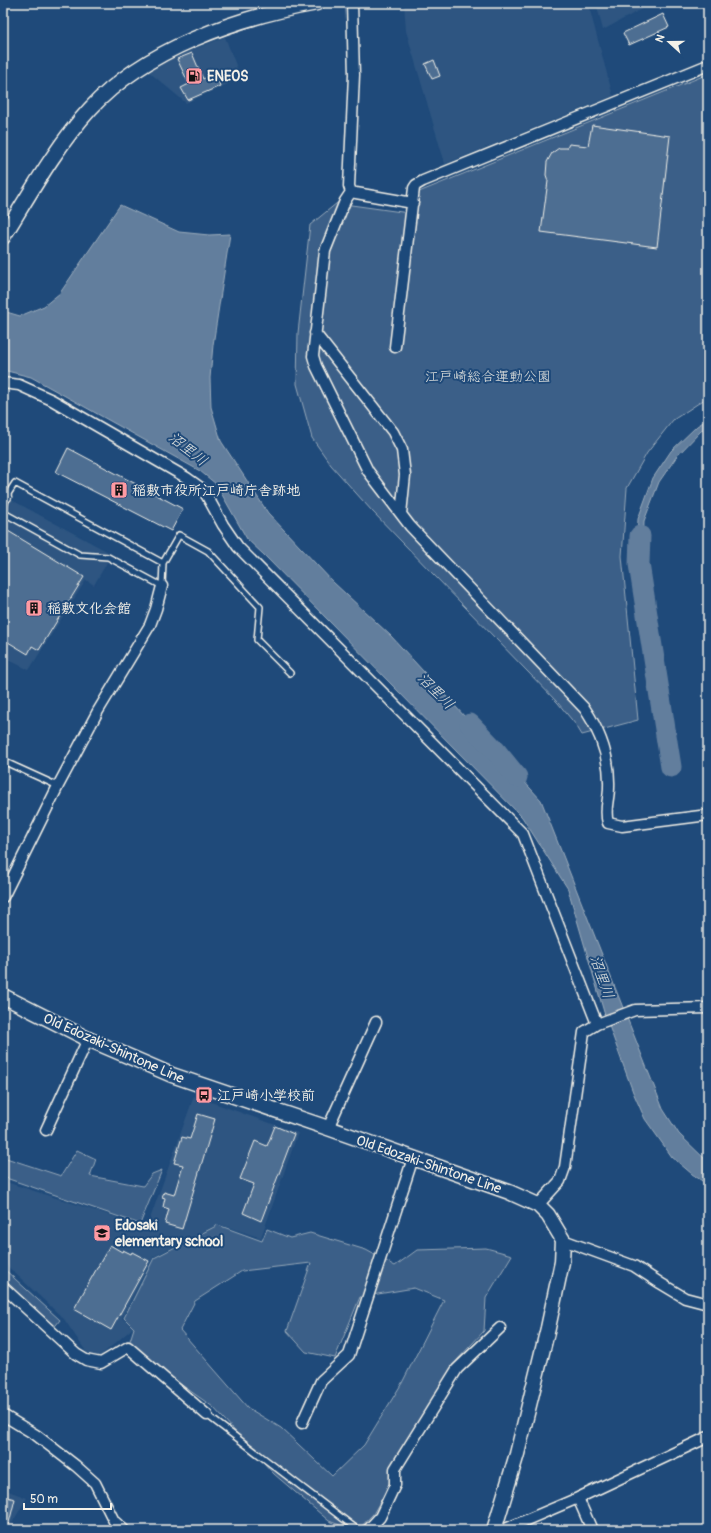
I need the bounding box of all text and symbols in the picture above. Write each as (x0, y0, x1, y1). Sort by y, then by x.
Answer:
north arrow (649, 22, 689, 62)
text: N (653, 32, 668, 44)
fuel station icon: ENEOS (184, 66, 204, 86)
place label: ENEOS (207, 68, 248, 85)
park label: 江戸崎総合運動公園 (425, 368, 551, 385)
water label: 沼里川 (164, 428, 211, 471)
building icon: 稲敷市役所江戸崎庁舎跡地 (109, 480, 129, 500)
place label: 稲敷市役所江戸崎庁舎跡地 (132, 482, 300, 499)
building icon: 稲敷文化会館 (24, 598, 44, 618)
place label: 稲敷文化会館 (47, 600, 131, 617)
water label: 沼里川 (413, 669, 458, 714)
water label: 沼里川 (585, 953, 618, 1002)
street label: Old Edozaki-Shintone Line (41, 1010, 187, 1087)
bus stop icon: 江戸崎小学校前 (194, 1085, 214, 1105)
place label: 江戸崎小学校前 (217, 1087, 315, 1104)
street label: Old Edozaki-Shintone Line (354, 1132, 504, 1197)
place label: Edosaki elementary school (114, 1217, 223, 1250)
school or university icon: Edosaki elementary school (92, 1223, 112, 1243)
scale bar (24, 1485, 111, 1511)
text: 50 m (30, 1492, 58, 1507)

